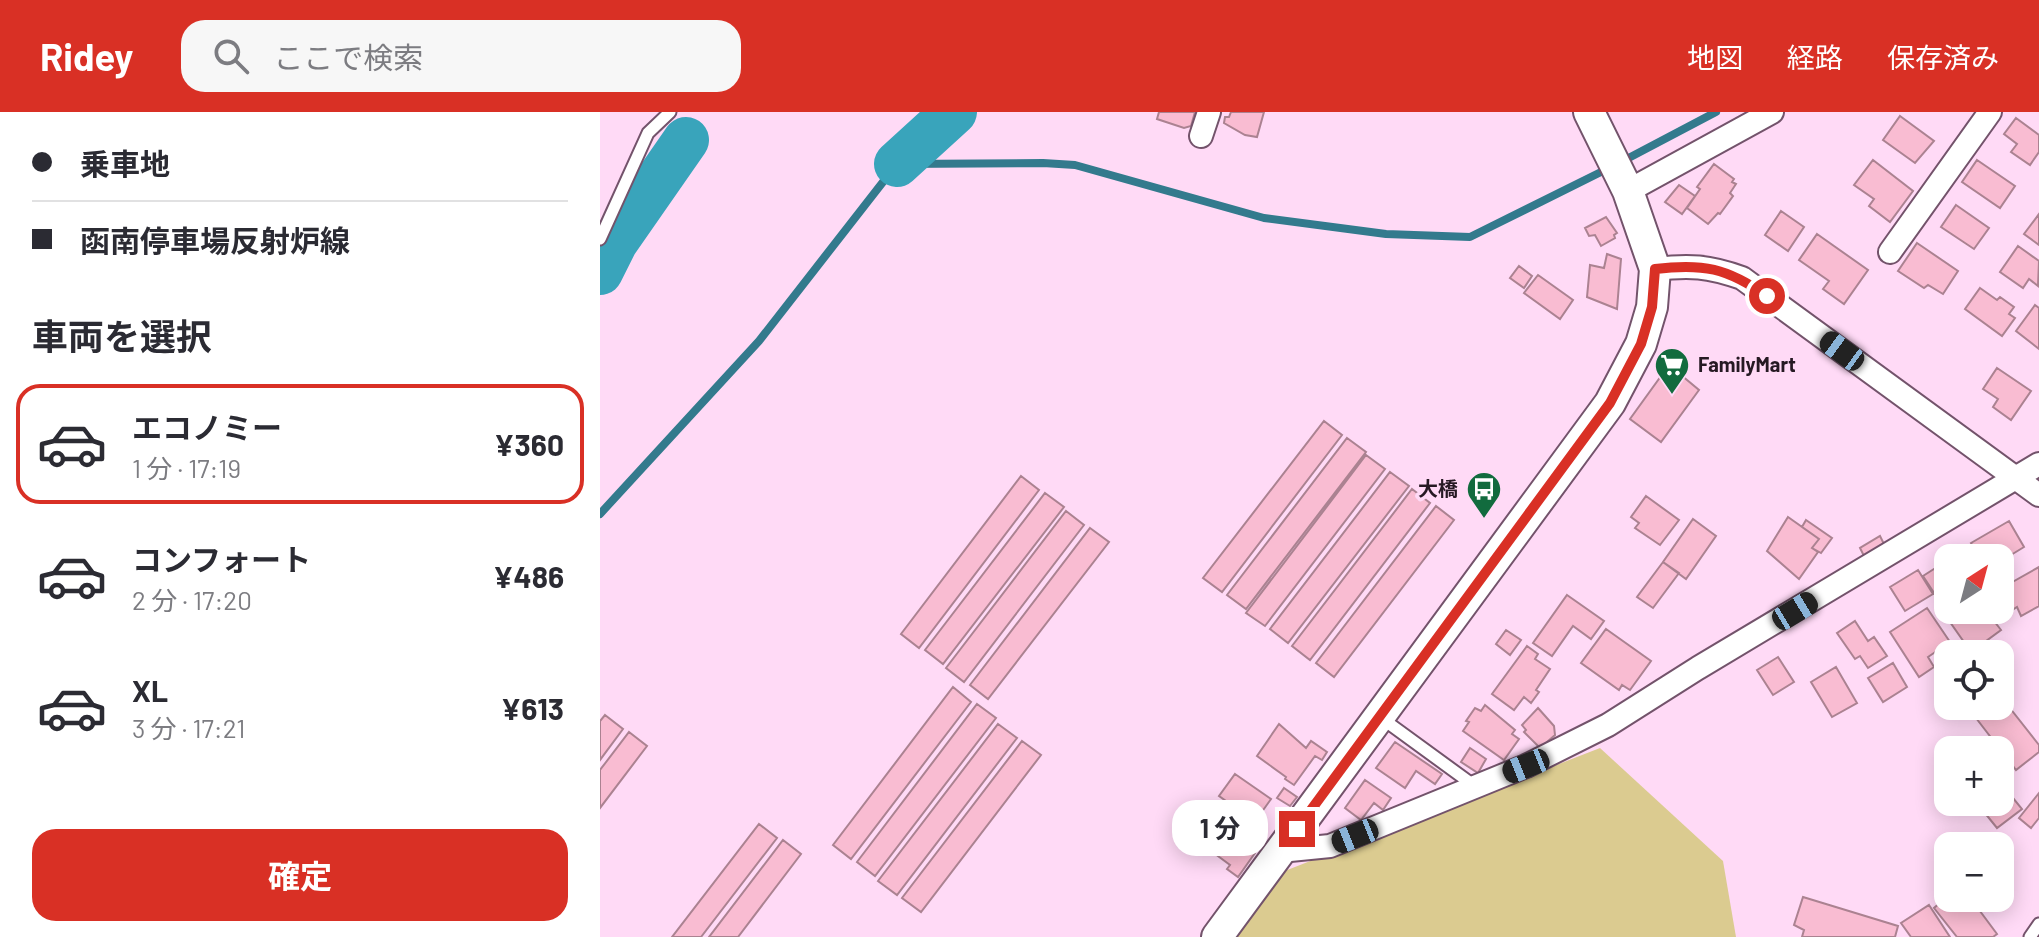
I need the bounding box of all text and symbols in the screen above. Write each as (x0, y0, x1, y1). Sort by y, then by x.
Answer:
search box (181, 20, 741, 92)
text: Ridey (40, 33, 133, 79)
icon: search (209, 34, 253, 78)
text: ここで検索 (273, 39, 423, 75)
text: 地図 (1687, 40, 1743, 74)
text: 経路 (1787, 40, 1843, 74)
text: 保存済み (1887, 40, 1999, 74)
text: 乗車地 (80, 145, 170, 181)
text: 函南停車場反射炉線 (80, 222, 350, 258)
route start (1749, 278, 1785, 314)
text: 車両を選択 (32, 314, 212, 357)
car (1816, 327, 1868, 375)
supermarket icon: FamilyMart (1653, 346, 1691, 396)
place label: FamilyMart (1698, 352, 1796, 376)
icon: car (36, 408, 108, 480)
text: エコノミー (132, 409, 282, 445)
text: ¥360 (494, 426, 564, 462)
text: 1 分 · 17:19 (132, 452, 241, 483)
bus stop icon: 大橋 (1465, 470, 1503, 520)
place label: 大橋 (1418, 476, 1458, 500)
icon: car (36, 540, 108, 612)
text: コンフォート (132, 541, 311, 577)
north arrow (1934, 544, 2014, 624)
map controls (1934, 544, 2014, 912)
text: ¥486 (493, 558, 564, 594)
text: 2 分 · 17:20 (132, 584, 252, 615)
car (1768, 588, 1822, 634)
button: locate (1934, 640, 2014, 720)
icon: car (36, 672, 108, 744)
text: XL (132, 672, 168, 708)
text: ¥613 (501, 690, 564, 726)
text: 3 分 · 17:21 (132, 712, 245, 743)
button: + (1934, 736, 2014, 816)
car (1499, 746, 1553, 786)
callout: 1 分 (1173, 801, 1269, 857)
route end (1279, 811, 1315, 847)
text: 1 分 (1200, 812, 1240, 843)
car (1328, 816, 1382, 856)
button: 確定 (32, 829, 568, 921)
button: − (1934, 832, 2014, 912)

